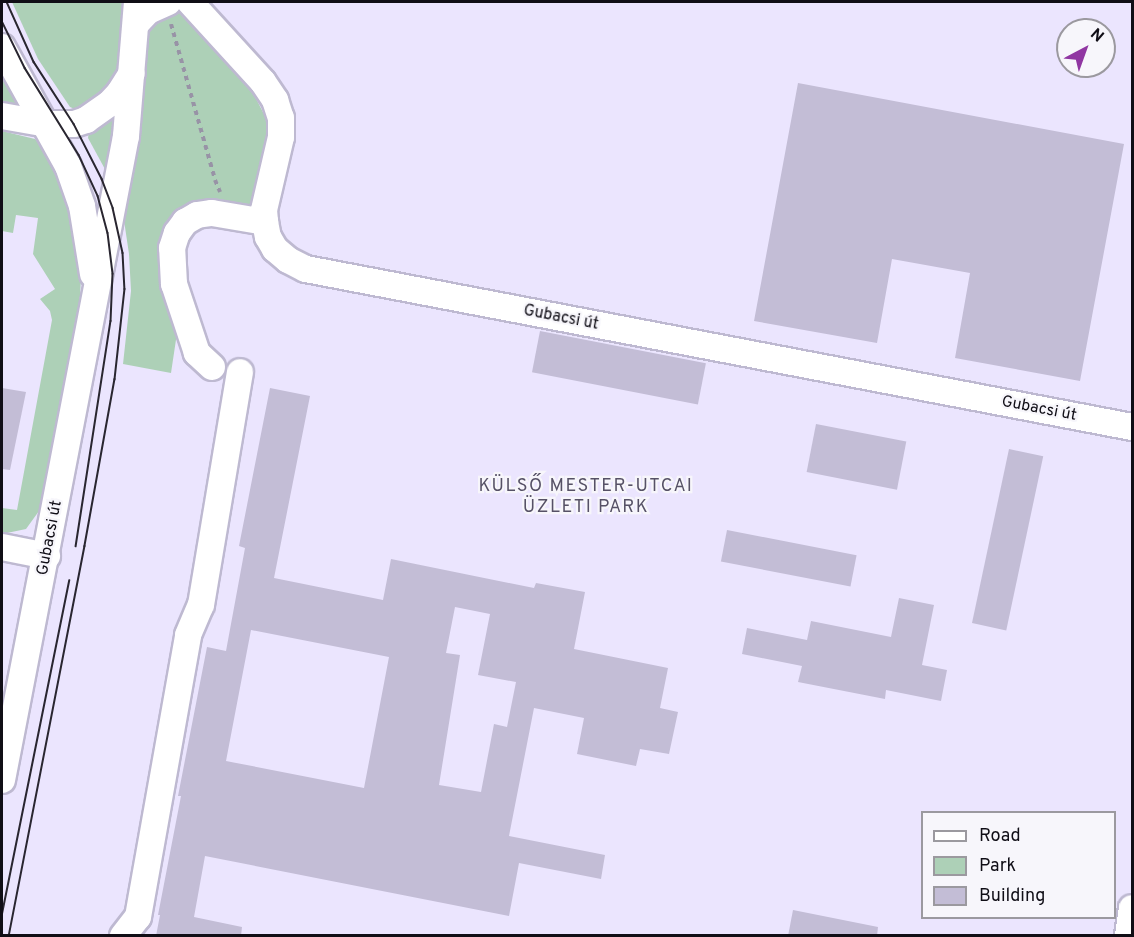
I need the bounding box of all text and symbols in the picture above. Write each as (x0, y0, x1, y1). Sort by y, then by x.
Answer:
north arrow (1056, 18, 1116, 78)
text: N (1086, 25, 1107, 47)
street label: Gubacsi út (522, 301, 600, 335)
street label: Gubacsi út (1000, 392, 1078, 426)
district label: KÜLSŐ MESTER-UTCAI ÜZLETI PARK (479, 477, 693, 520)
street label: Gubacsi út (33, 499, 67, 577)
legend (921, 811, 1116, 919)
text: Road (979, 825, 1021, 848)
text: Park (979, 855, 1016, 878)
text: Building (979, 885, 1045, 908)

